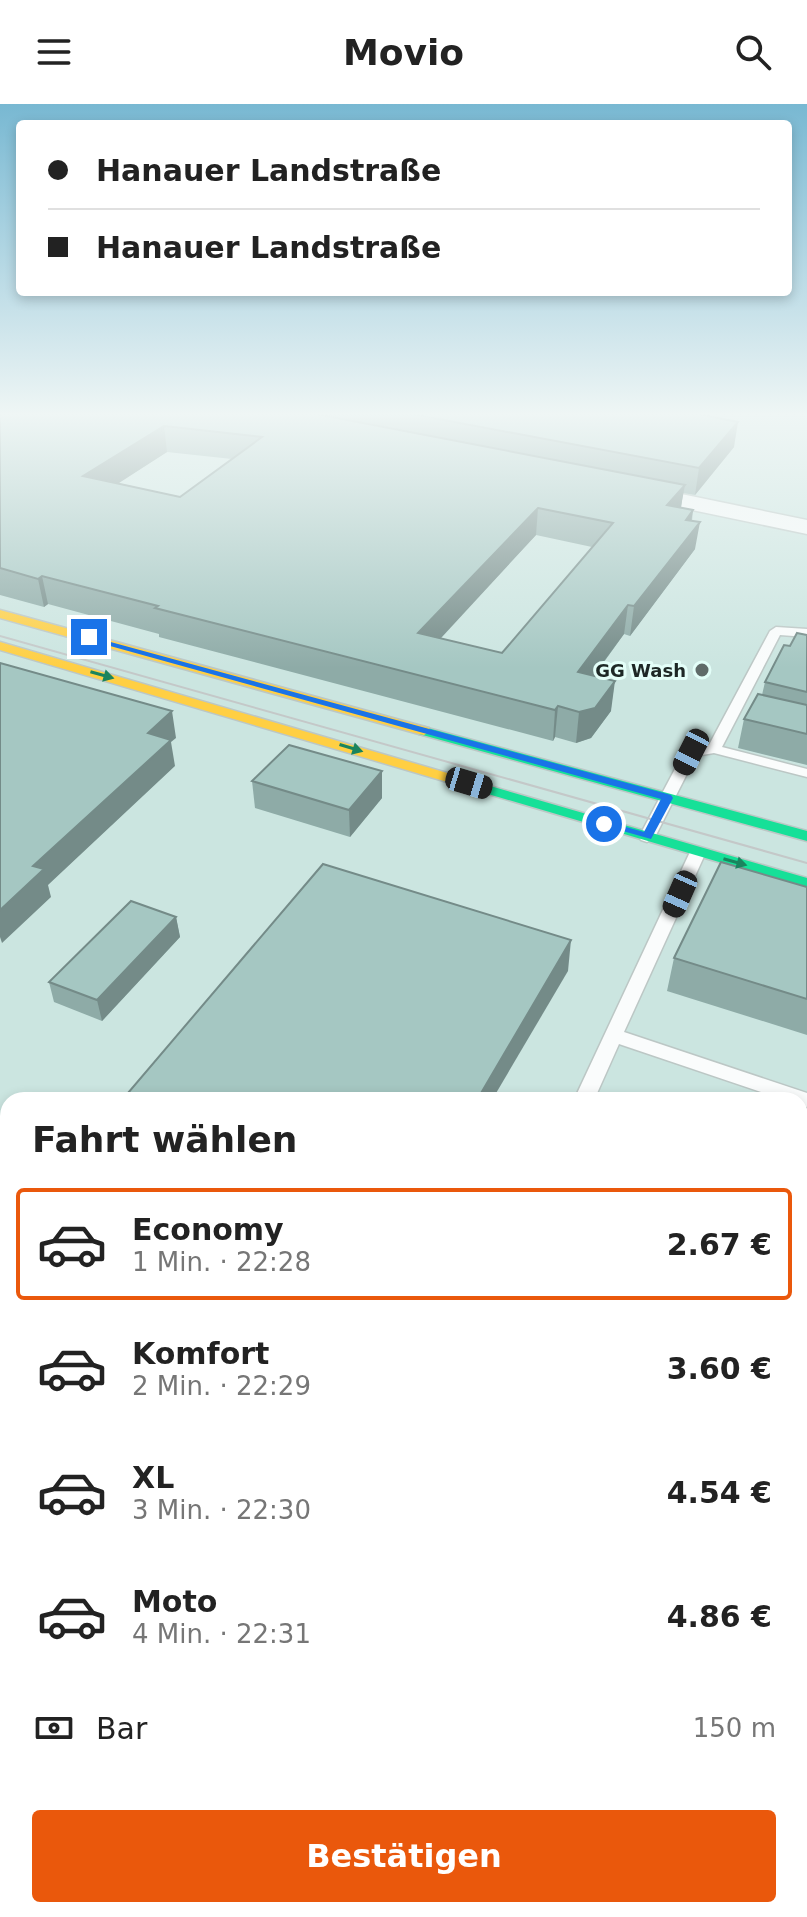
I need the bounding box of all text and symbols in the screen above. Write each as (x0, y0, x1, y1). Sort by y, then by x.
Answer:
icon: menu (32, 30, 76, 74)
icon: search (731, 30, 775, 74)
text: Movio (343, 32, 464, 73)
text: Hanauer Landstraße (96, 153, 441, 188)
text: Hanauer Landstraße (96, 230, 441, 265)
route end (71, 619, 107, 655)
place label: GG Wash (595, 660, 686, 681)
marker: GG Wash (693, 661, 711, 679)
one-way arrow (90, 669, 114, 682)
car (669, 725, 713, 779)
one-way arrow (340, 742, 364, 755)
car (443, 765, 495, 801)
route start (586, 806, 622, 842)
one-way arrow (722, 857, 747, 869)
car (659, 867, 701, 921)
text: Fahrt wählen (32, 1119, 297, 1160)
icon: car (36, 1208, 108, 1280)
text: Economy (132, 1212, 284, 1247)
text: 2.67 € (667, 1227, 772, 1262)
text: 1 Min. · 22:28 (132, 1247, 311, 1277)
icon: car (36, 1332, 108, 1404)
text: Komfort (132, 1336, 269, 1371)
text: 3.60 € (667, 1351, 772, 1386)
text: 2 Min. · 22:29 (132, 1371, 311, 1401)
icon: car (36, 1456, 108, 1528)
text: XL (132, 1460, 174, 1495)
text: 4.54 € (667, 1475, 772, 1510)
text: 3 Min. · 22:30 (132, 1495, 311, 1525)
icon: car (36, 1580, 108, 1652)
text: Moto (132, 1584, 217, 1619)
text: 4.86 € (667, 1599, 772, 1634)
text: 4 Min. · 22:31 (132, 1619, 311, 1649)
icon: cash (32, 1706, 76, 1750)
text: Bar (96, 1711, 147, 1746)
text: 150 m (693, 1713, 776, 1743)
button: Bestätigen (32, 1810, 776, 1902)

